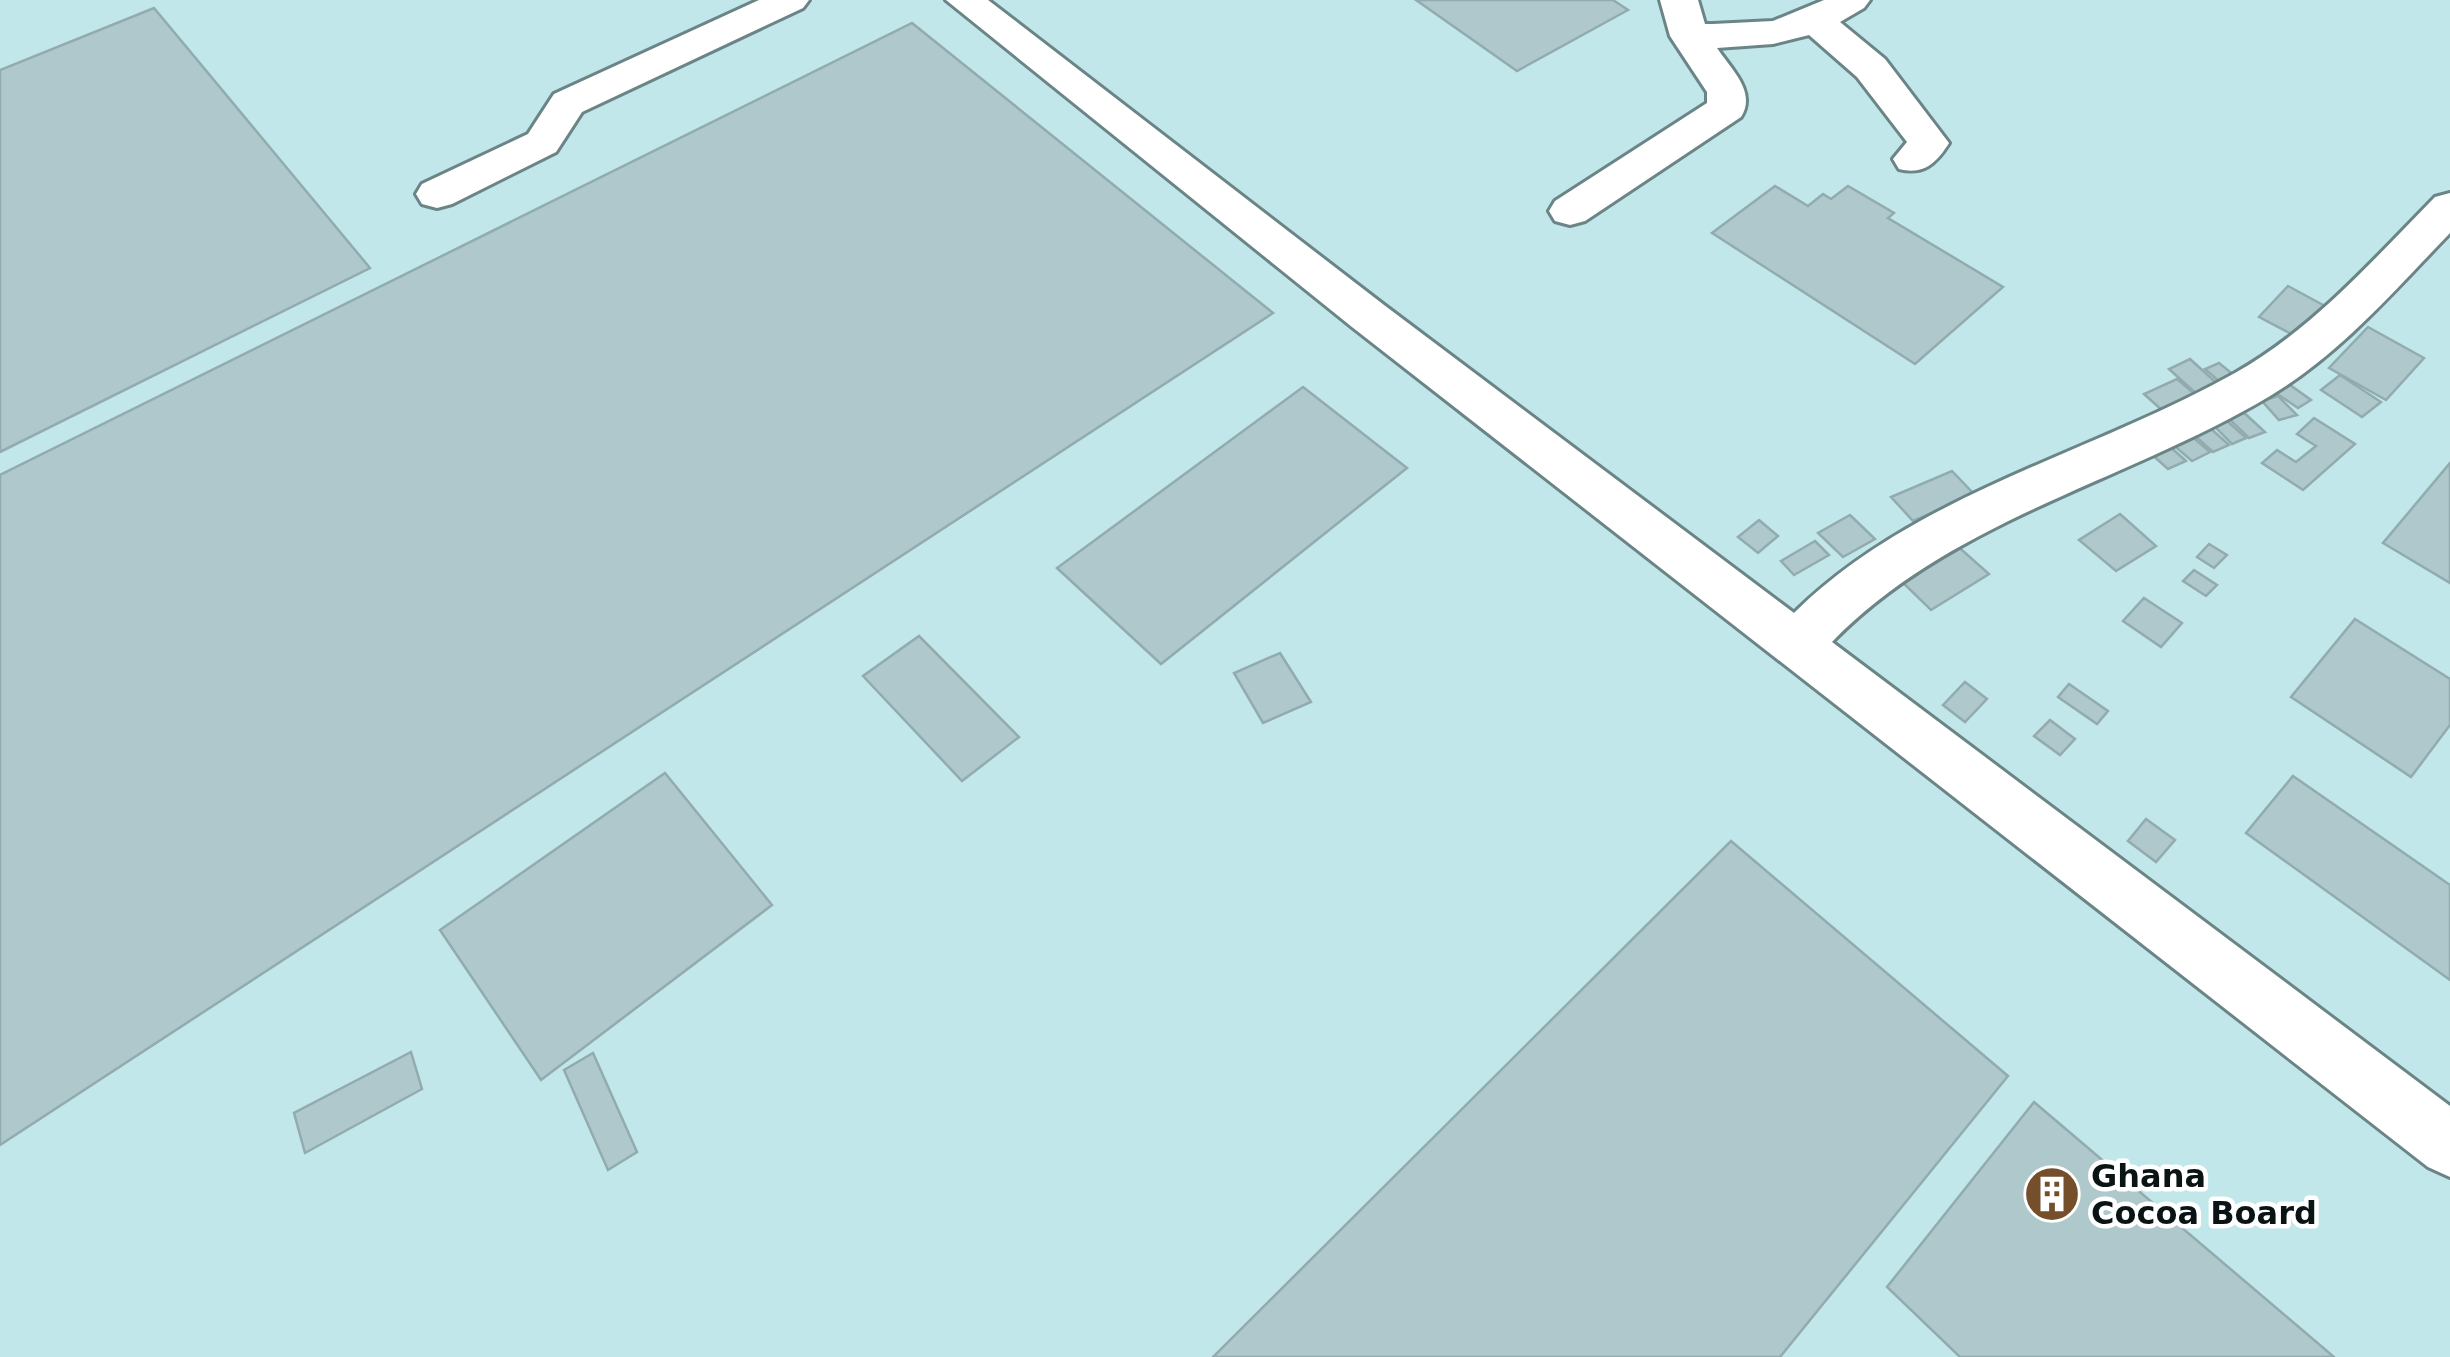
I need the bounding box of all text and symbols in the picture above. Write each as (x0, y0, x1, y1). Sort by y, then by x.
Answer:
place label: Ghana Cocoa Board (2091, 1157, 2317, 1232)
building icon: Ghana Cocoa Board (2022, 1164, 2082, 1224)

